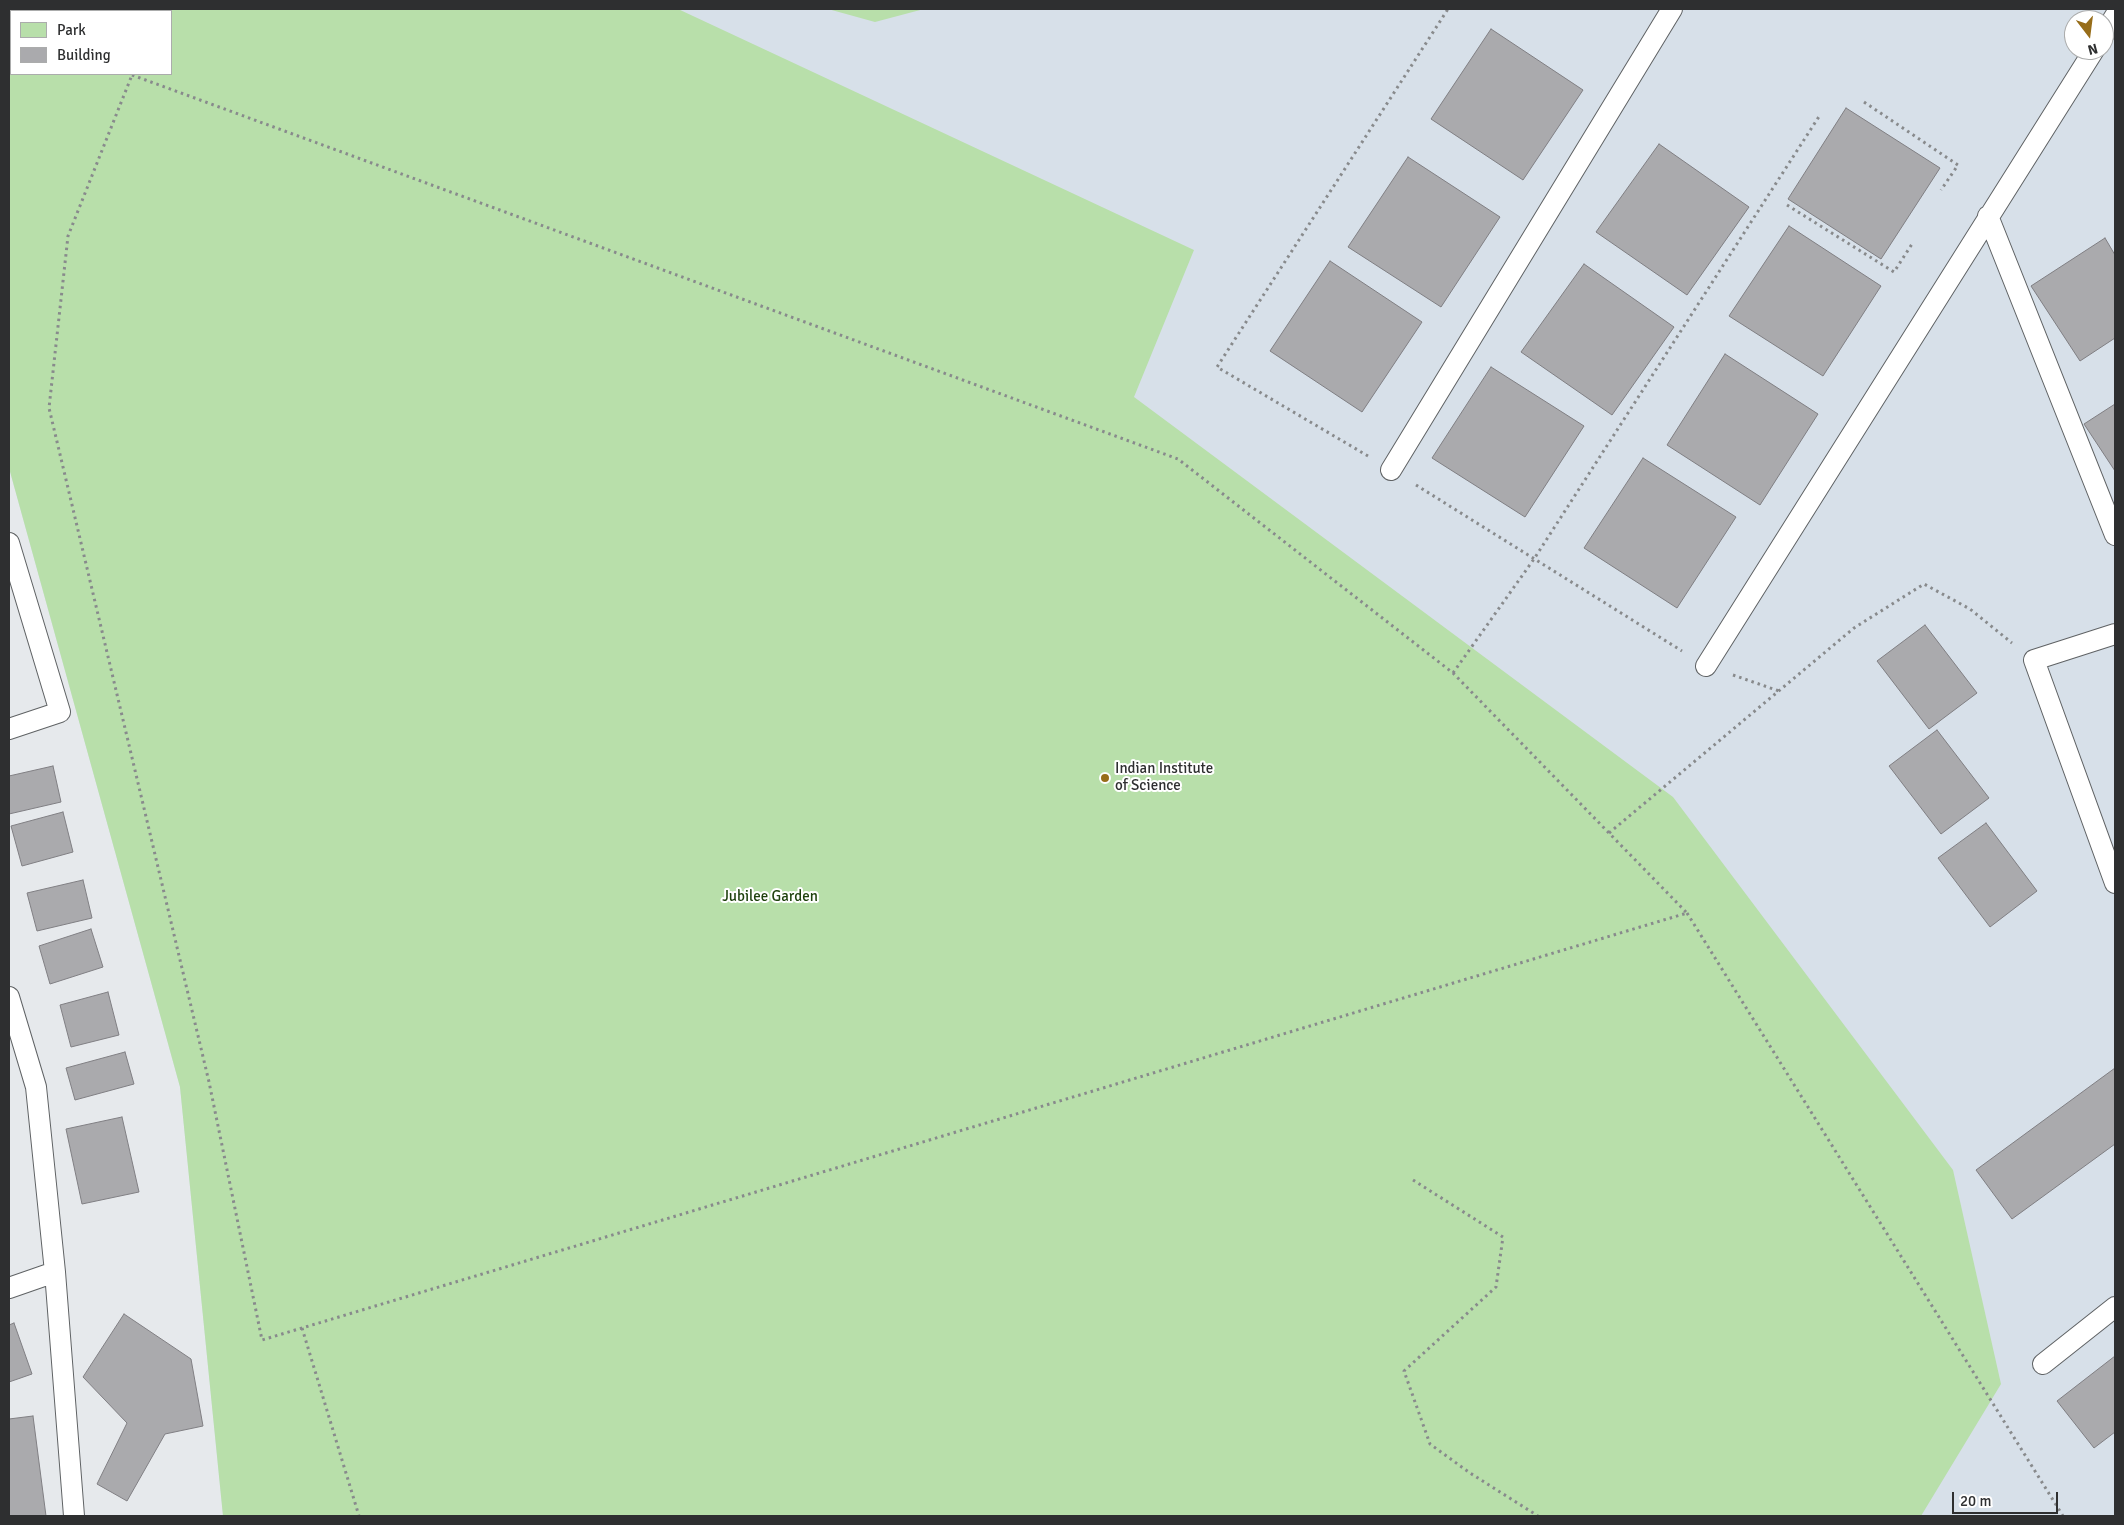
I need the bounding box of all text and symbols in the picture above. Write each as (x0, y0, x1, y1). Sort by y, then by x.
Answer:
legend (10, 10, 172, 75)
north arrow (2064, 10, 2114, 60)
text: Park (57, 21, 86, 39)
text: N (2086, 40, 2100, 58)
text: Building (57, 46, 111, 64)
place label: Indian Institute of Science (1115, 760, 1213, 795)
marker: Indian Institute of Science (1099, 772, 1111, 784)
park label: Jubilee Garden (722, 888, 818, 906)
scale bar (1954, 1482, 2060, 1514)
text: 20 m (1960, 1492, 1991, 1510)

